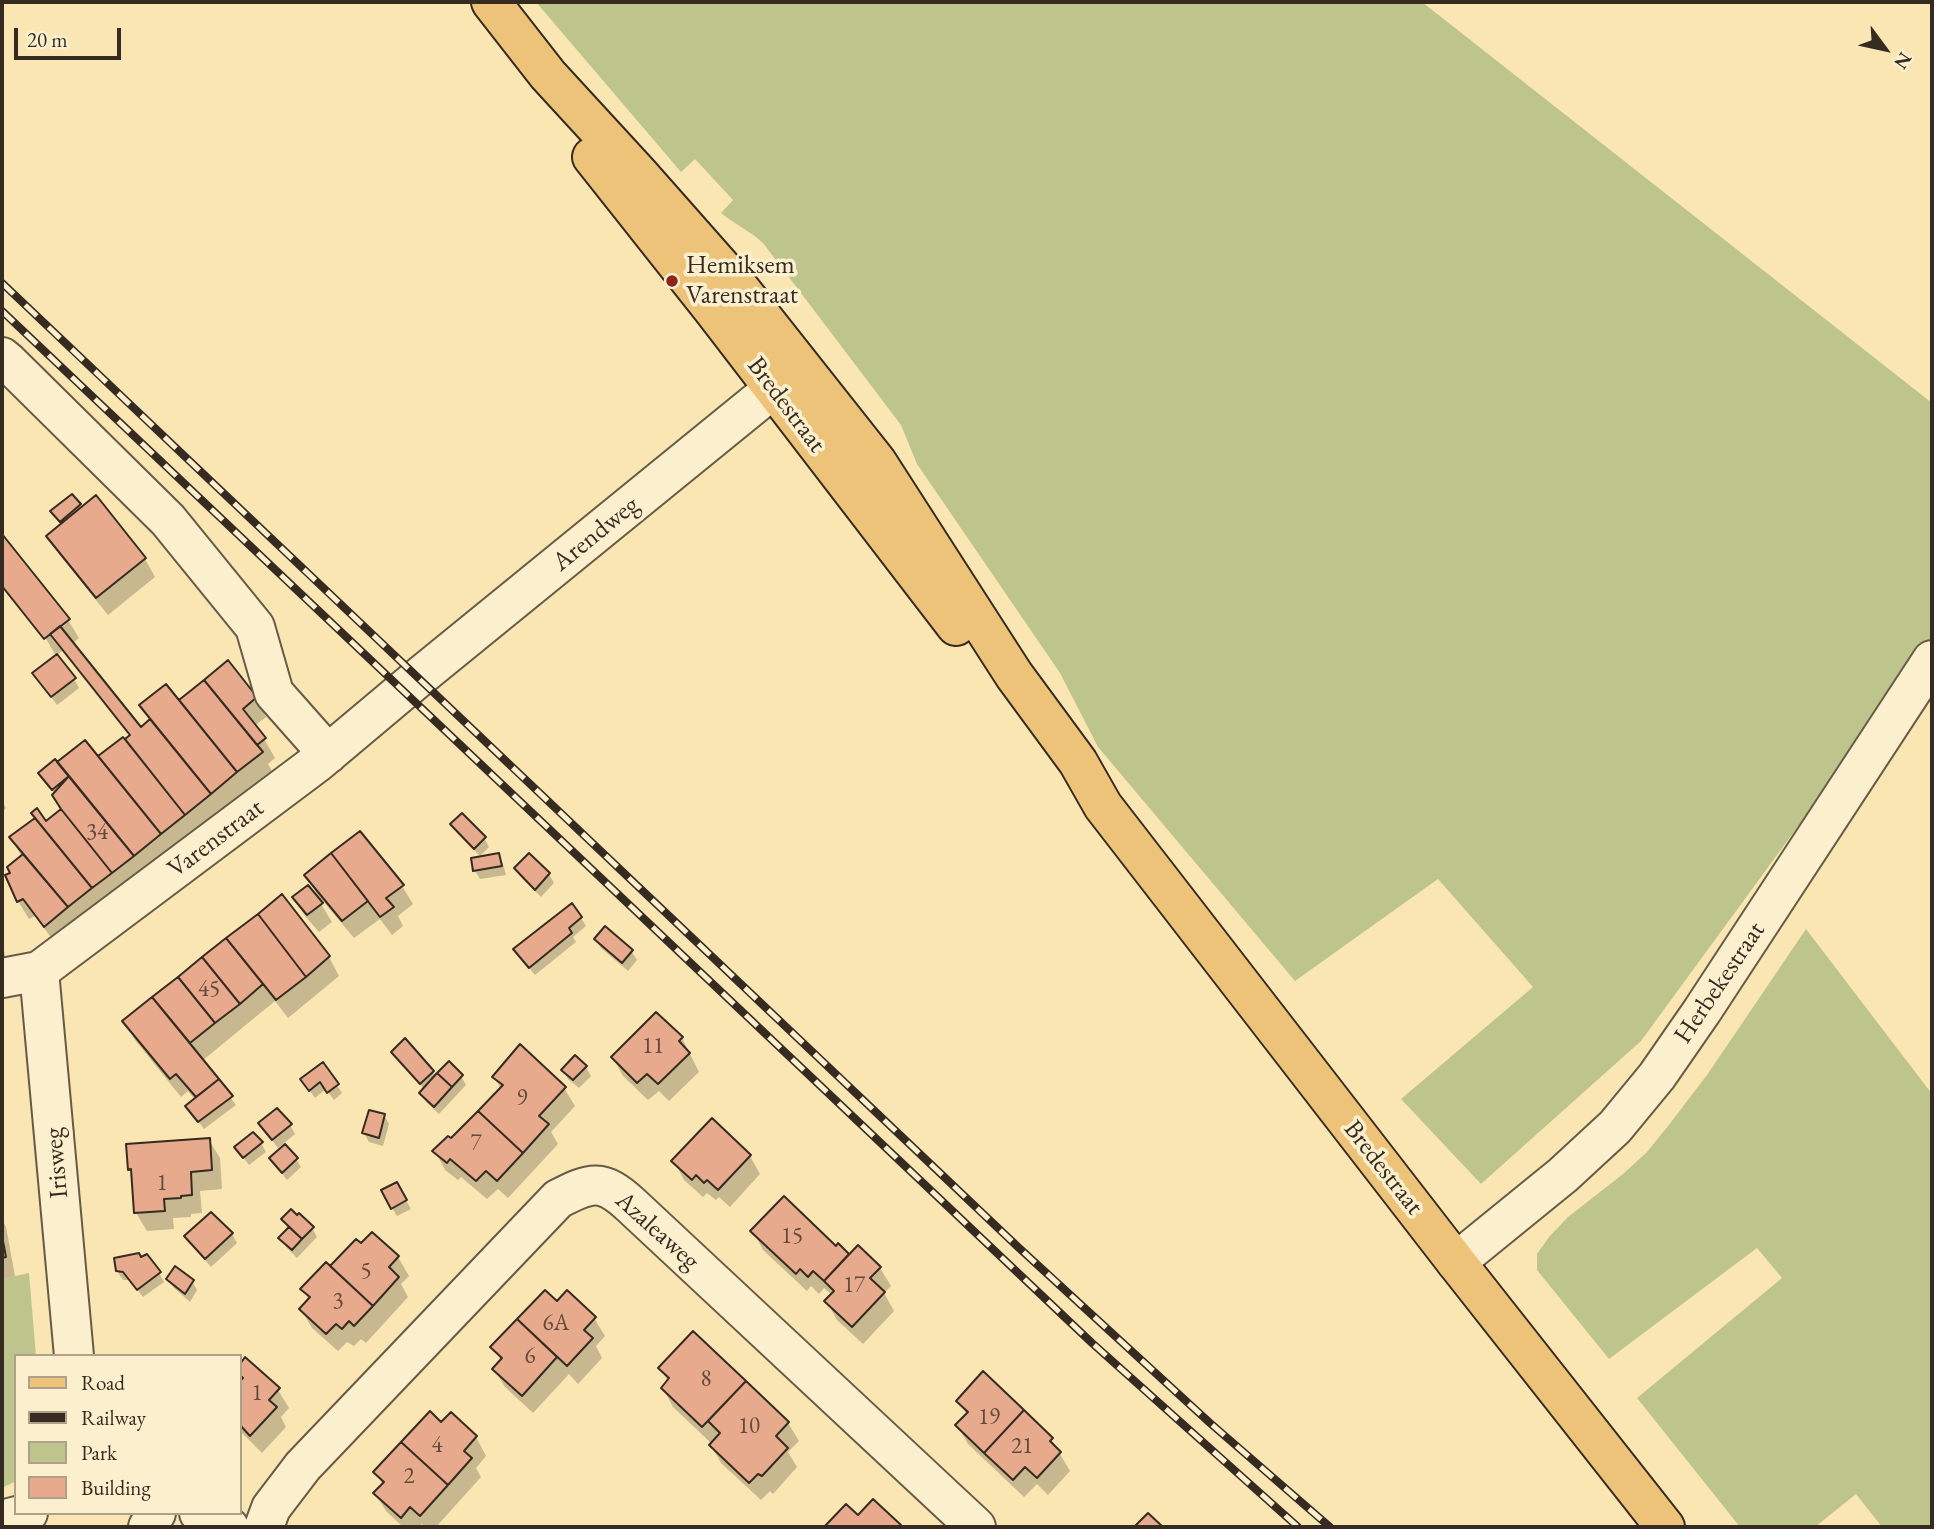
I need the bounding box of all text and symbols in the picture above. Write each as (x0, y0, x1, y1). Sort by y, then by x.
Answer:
scale bar (18, 14, 124, 58)
north arrow (1850, 14, 1920, 84)
text: 20 m (27, 26, 68, 53)
text: N (1888, 47, 1918, 74)
place label: Hemiksem Varenstraat (686, 250, 798, 312)
marker: Hemiksem Varenstraat (664, 273, 680, 289)
street label: Bredestraat (740, 351, 832, 459)
street label: Arendweg (546, 490, 646, 578)
street label: Varenstraat (162, 793, 270, 885)
house number: 34 (86, 819, 108, 847)
street label: Herbekestraat (1668, 916, 1772, 1050)
house number: 45 (198, 976, 220, 1004)
house number: 11 (642, 1033, 664, 1061)
house number: 9 (516, 1085, 528, 1113)
street label: Bredestraat (1336, 1115, 1430, 1221)
street label: Irisweg (38, 1126, 76, 1200)
house number: 7 (470, 1130, 482, 1158)
house number: 1 (156, 1170, 168, 1198)
street label: Azaleaweg (608, 1185, 706, 1277)
house number: 15 (781, 1223, 803, 1251)
house number: 5 (360, 1258, 372, 1286)
house number: 17 (843, 1272, 865, 1300)
house number: 3 (332, 1288, 344, 1316)
house number: 6A (543, 1310, 569, 1338)
house number: 6 (524, 1343, 536, 1371)
legend (14, 1354, 242, 1515)
house number: 8 (700, 1366, 712, 1394)
text: Road (81, 1369, 125, 1396)
house number: 1 (251, 1380, 263, 1408)
text: Railway (81, 1404, 146, 1431)
house number: 19 (978, 1404, 1000, 1432)
house number: 10 (738, 1413, 760, 1441)
house number: 4 (431, 1432, 443, 1460)
house number: 21 (1011, 1433, 1033, 1461)
text: Park (81, 1439, 117, 1466)
house number: 2 (403, 1463, 415, 1491)
text: Building (81, 1474, 151, 1501)

